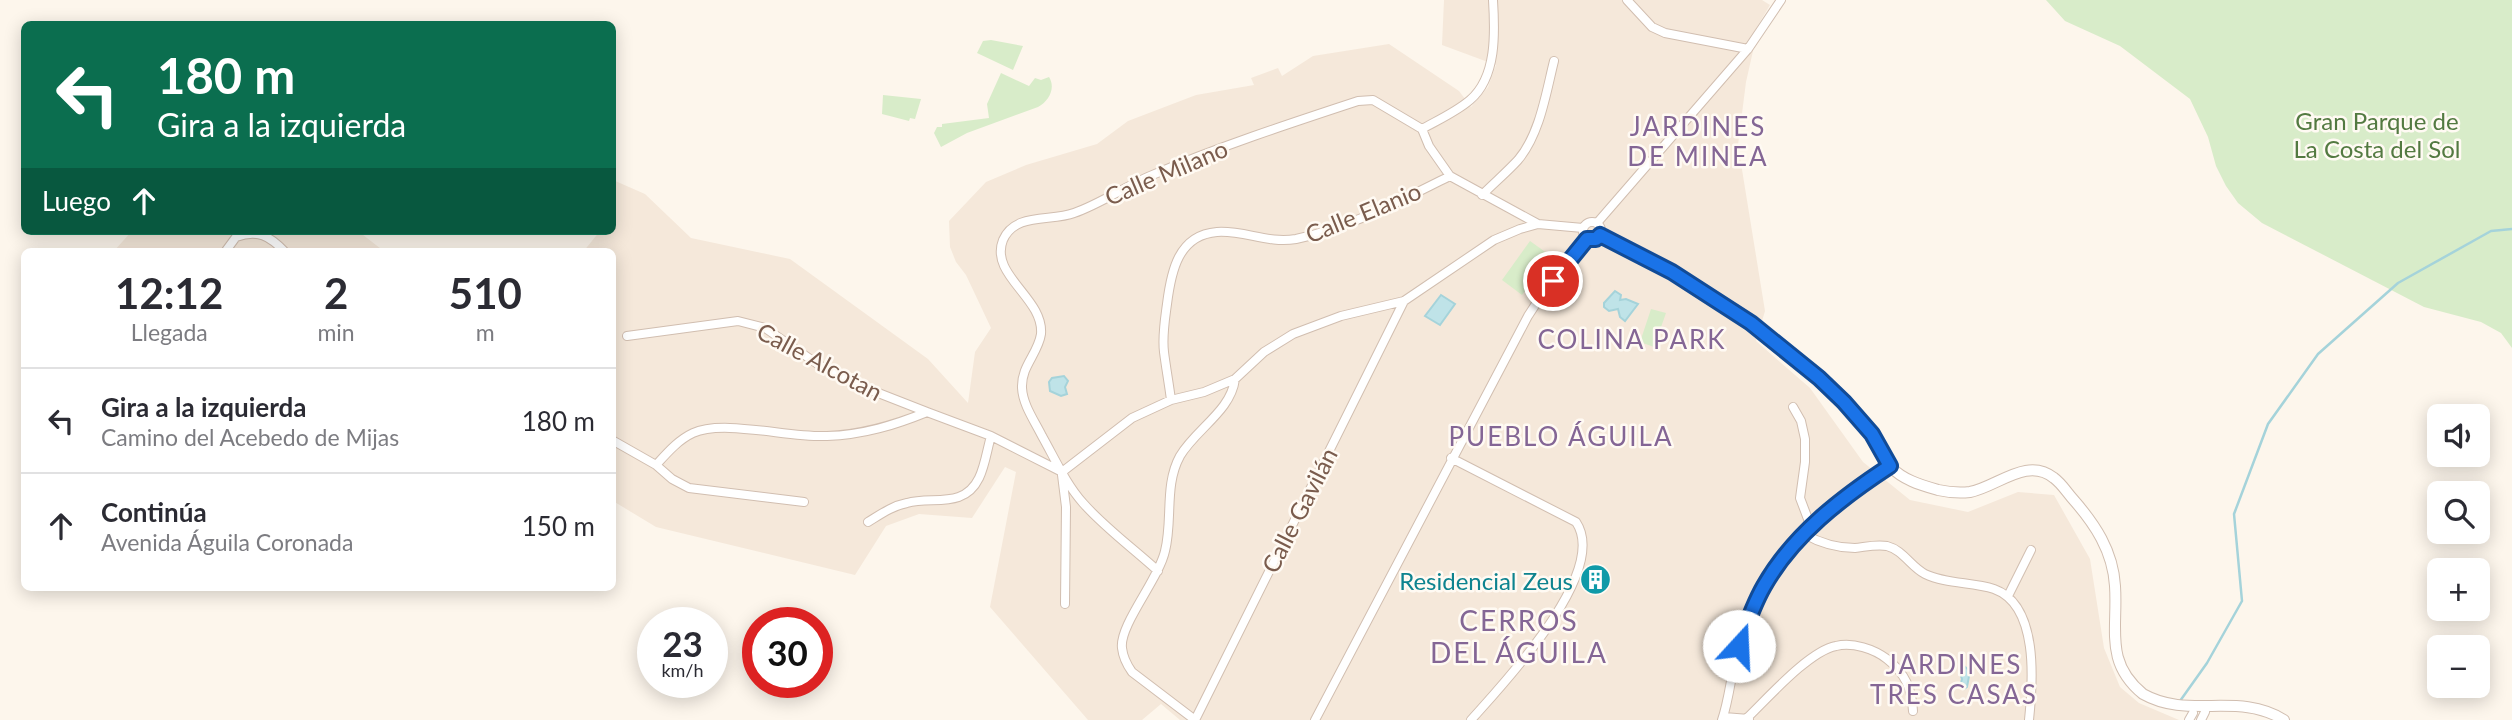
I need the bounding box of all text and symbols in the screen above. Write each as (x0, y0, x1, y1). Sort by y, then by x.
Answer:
text: 180 m (157, 46, 295, 104)
icon: left (42, 49, 133, 140)
text: Gira a la izquierda (157, 105, 406, 144)
park label: Gran Parque de La Costa del Sol (2293, 106, 2461, 163)
district label: JARDINES DE MINEA (1627, 110, 1769, 172)
street label: Calle Milano (1100, 133, 1232, 211)
street label: Calle Elanio (1301, 176, 1425, 248)
icon: ahead (125, 182, 163, 220)
text: Luego (42, 185, 111, 217)
pin (1523, 251, 1583, 311)
icon: arrive (1534, 262, 1572, 300)
text: 12:12 (115, 268, 223, 318)
text: 2 (324, 268, 348, 318)
text: 510 (449, 268, 522, 318)
street label: Calle Alcotan (752, 316, 888, 406)
text: Llegada (131, 318, 208, 346)
text: min (317, 318, 355, 346)
text: m (476, 318, 495, 346)
district label: COLINA PARK (1537, 323, 1727, 355)
text: Gira a la izquierda (101, 391, 307, 423)
icon: left (42, 402, 80, 440)
map controls (2427, 404, 2490, 698)
button: sound (2427, 404, 2490, 467)
text: 180 m (522, 405, 595, 437)
district label: PUEBLO ÁGUILA (1448, 420, 1674, 452)
text: Camino del Acebedo de Mijas (101, 423, 399, 451)
street label: Calle Gavilán (1255, 443, 1343, 577)
button: search (2427, 481, 2490, 544)
text: Continúa (101, 496, 207, 528)
icon: ahead (42, 507, 80, 545)
text: 150 m (522, 510, 595, 542)
text: Avenida Águila Coronada (101, 528, 353, 556)
button: + (2427, 558, 2490, 621)
building icon: Residencial Zeus (1579, 563, 1613, 597)
place label: Residencial Zeus (1399, 566, 1573, 595)
district label: CERROS DEL ÁGUILA (1430, 603, 1608, 669)
speed limit sign: 30 (742, 607, 833, 698)
position arrow (1702, 609, 1776, 683)
text: 23 (662, 622, 703, 664)
button: − (2427, 635, 2490, 698)
district label: JARDINES TRES CASAS (1870, 648, 2038, 710)
text: km/h (661, 659, 704, 681)

